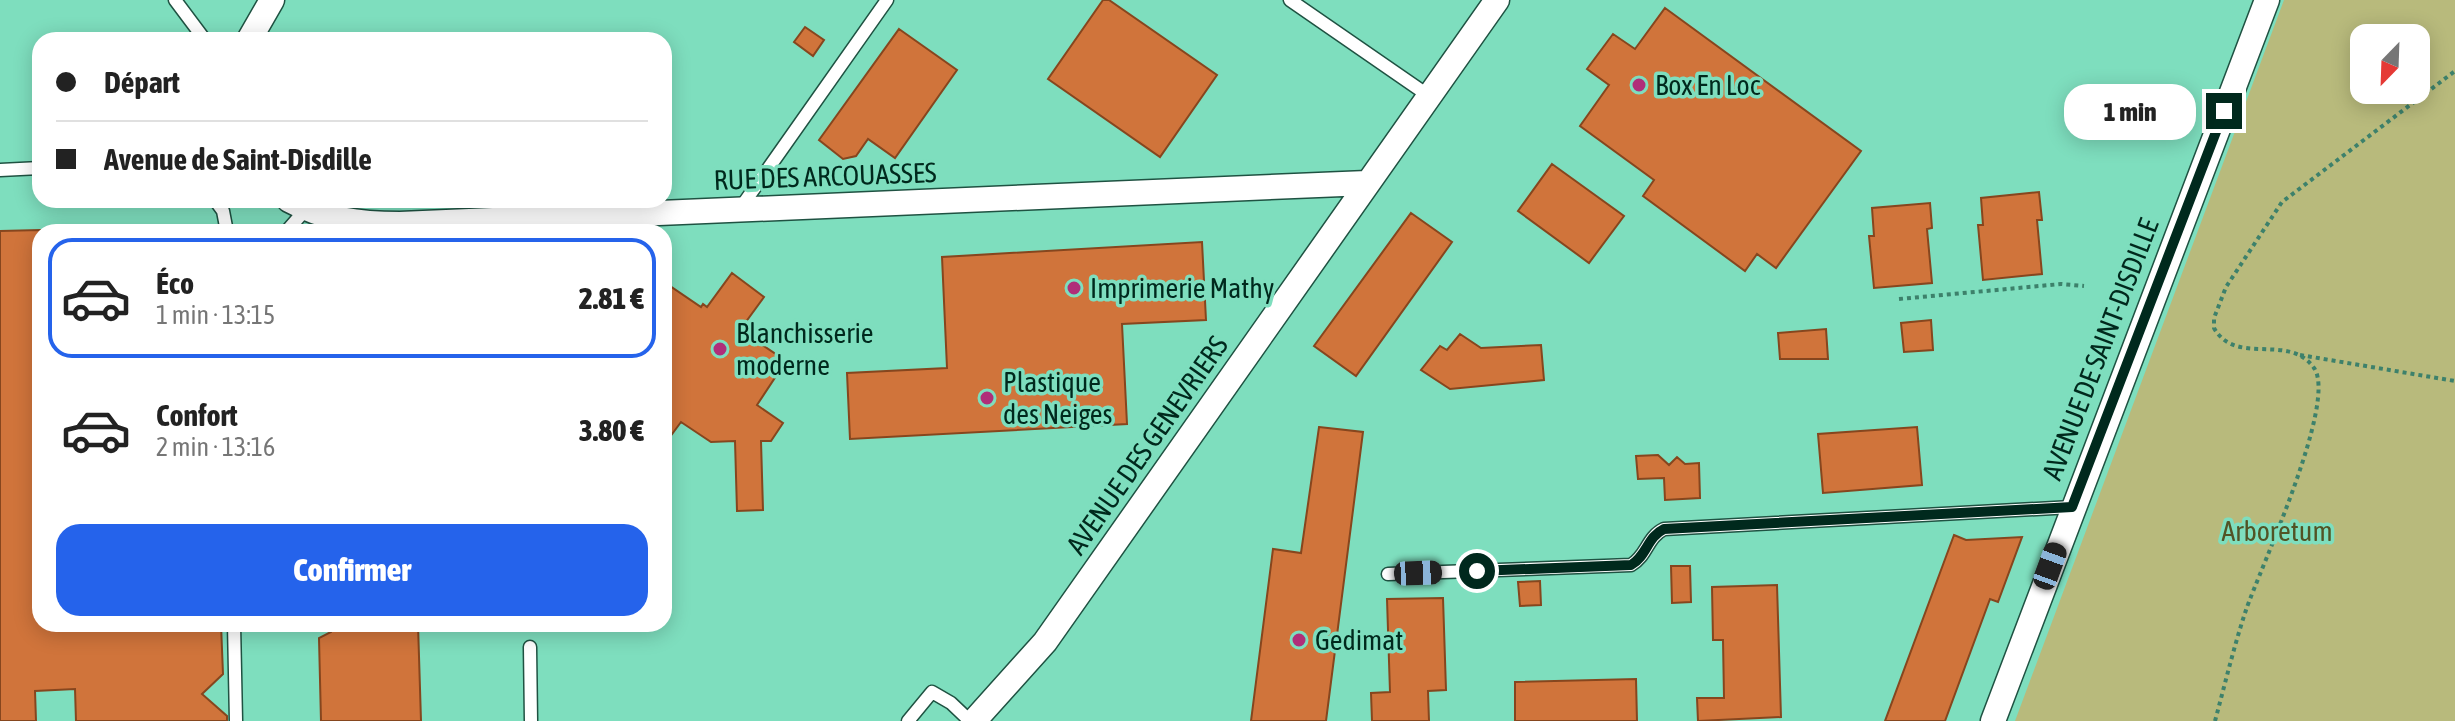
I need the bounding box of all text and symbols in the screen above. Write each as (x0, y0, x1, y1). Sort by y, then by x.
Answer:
north arrow (2350, 24, 2430, 104)
map controls (2350, 24, 2430, 104)
text: Départ (104, 65, 180, 99)
place label: Box En Loc (1655, 69, 1761, 101)
marker: Box En Loc (1630, 76, 1648, 94)
callout: 1 min (2064, 83, 2196, 139)
route end (2206, 93, 2242, 129)
text: 1 min (2103, 97, 2157, 127)
text: Avenue de Saint-Disdille (104, 142, 372, 176)
street label: RUE DES ARCOUASSES (713, 156, 937, 196)
street label: AVENUE DE SAINT-DISDILLE (2035, 214, 2165, 484)
icon: car (60, 262, 132, 334)
text: Éco (156, 266, 194, 300)
place label: Imprimerie Mathy (1090, 272, 1274, 304)
marker: Imprimerie Mathy (1065, 279, 1083, 297)
text: 2.81 € (579, 281, 644, 315)
text: 1 min · 13:15 (156, 300, 275, 330)
place label: Blanchisserie moderne (736, 317, 874, 381)
street label: AVENUE DES GENEVRIERS (1060, 330, 1234, 560)
marker: Blanchisserie moderne (711, 340, 729, 358)
place label: Plastique des Neiges (1003, 366, 1112, 430)
marker: Plastique des Neiges (978, 389, 996, 407)
icon: car (60, 394, 132, 466)
text: Confort (156, 398, 238, 432)
text: 3.80 € (579, 413, 644, 447)
text: 2 min · 13:16 (156, 432, 275, 462)
park label: Arboretum (2221, 515, 2333, 547)
button: Confirmer (56, 524, 648, 616)
car (2031, 539, 2069, 593)
route start (1459, 553, 1495, 589)
car (1394, 560, 1442, 586)
place label: Gedimat (1315, 624, 1403, 656)
marker: Gedimat (1290, 631, 1308, 649)

